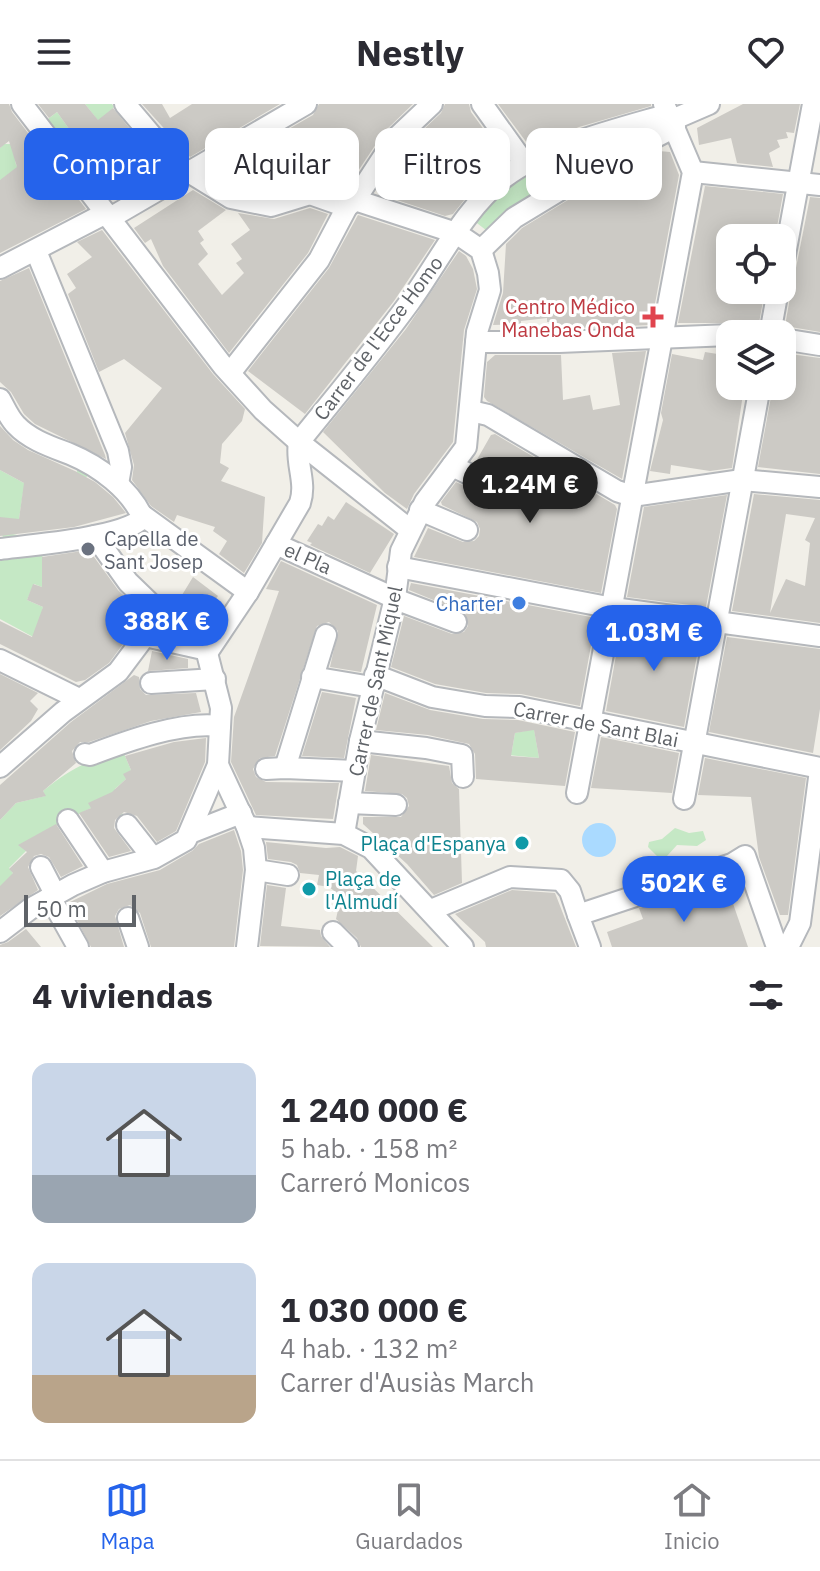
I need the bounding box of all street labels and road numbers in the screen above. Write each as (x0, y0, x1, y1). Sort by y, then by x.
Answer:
street label: Carrer de l'Ecce Homo (307, 250, 449, 426)
street label: el Pla (280, 536, 336, 581)
street label: Carrer de Sant Miquel (342, 583, 408, 779)
street label: Carrer de Sant Blai (511, 695, 681, 753)

